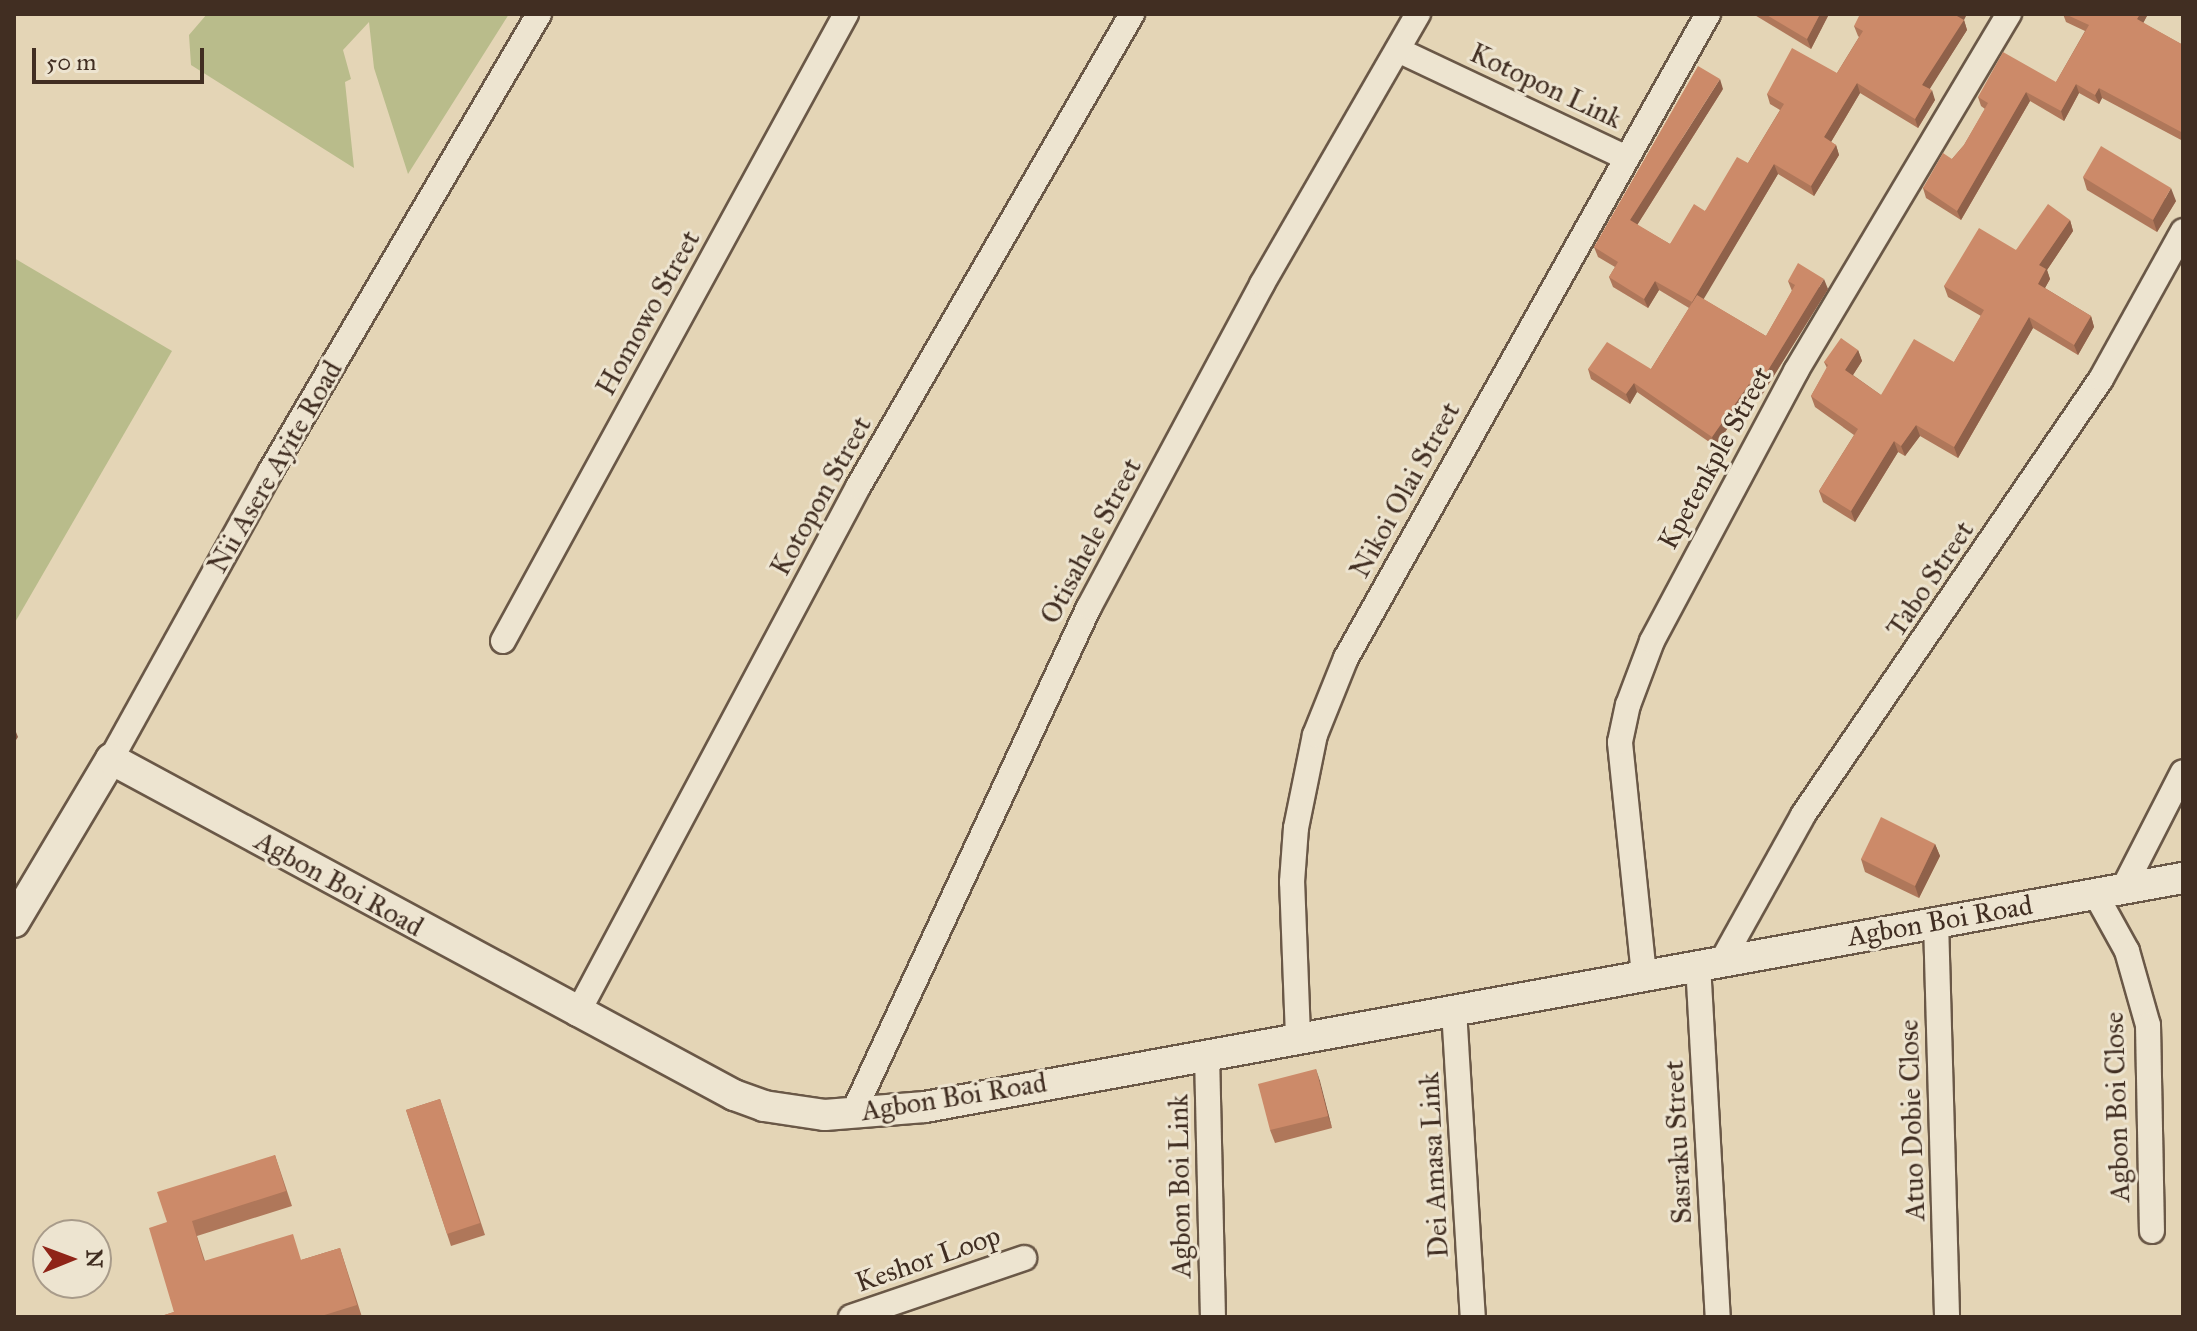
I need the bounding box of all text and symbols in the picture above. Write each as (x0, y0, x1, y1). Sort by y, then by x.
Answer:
scale bar (36, 32, 208, 82)
street label: Kotopon Link (1465, 36, 1627, 136)
text: 50 m (46, 47, 96, 77)
street label: Homowo Street (589, 224, 707, 402)
street label: Nii Asere Ayite Road (201, 355, 349, 579)
street label: Kpetenkple Street (1651, 361, 1779, 555)
street label: Nikoi Olai Street (1343, 396, 1467, 584)
street label: Kotopon Street (763, 410, 879, 582)
street label: Otisahele Street (1033, 452, 1149, 630)
street label: Tabo Street (1879, 515, 1981, 643)
street label: Agbon Boi Road (249, 824, 429, 944)
street label: Agbon Boi Road (1845, 888, 2035, 954)
street label: Agbon Boi Close (2097, 1011, 2137, 1203)
street label: Atuo Dobie Close (1892, 1019, 1932, 1221)
street label: Sasraku Street (1657, 1059, 1699, 1225)
street label: Agbon Boi Road (859, 1066, 1049, 1128)
street label: Dei Amasa Link (1412, 1071, 1456, 1259)
street label: Agbon Boi Link (1162, 1094, 1198, 1278)
north arrow (32, 1219, 112, 1299)
street label: Keshor Loop (851, 1219, 1005, 1299)
text: N (81, 1249, 108, 1268)

